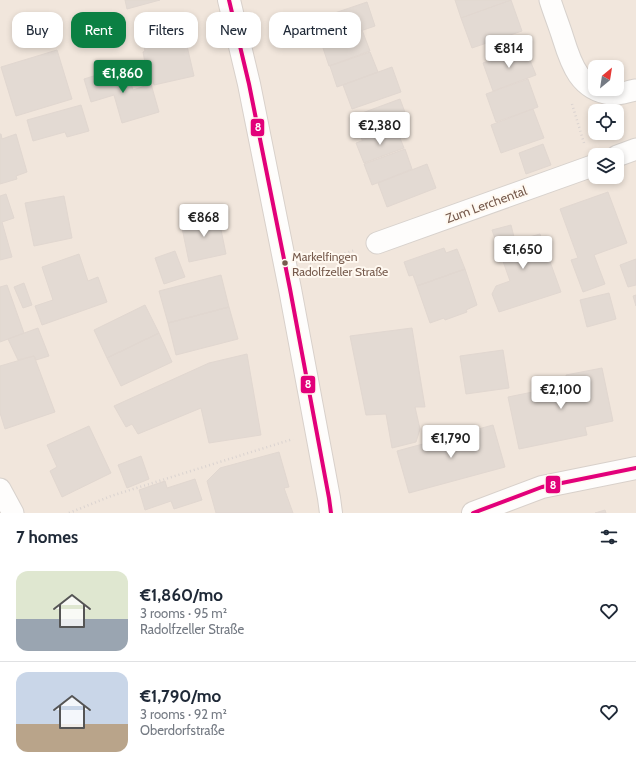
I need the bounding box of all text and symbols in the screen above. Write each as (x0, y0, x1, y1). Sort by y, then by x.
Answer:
chip: Buy (12, 12, 63, 48)
chip: Rent (71, 12, 126, 48)
chip: Filters (134, 12, 198, 48)
chip: New (206, 12, 261, 48)
chip: Apartment (269, 12, 361, 48)
pin: €814 (485, 35, 533, 69)
text: €814 (494, 40, 524, 56)
pin: €1,860 (90, 60, 156, 94)
north arrow (588, 60, 624, 96)
map controls (588, 60, 624, 184)
text: €1,860 (103, 65, 143, 81)
button: locate (588, 104, 624, 140)
pin: €2,380 (347, 112, 413, 146)
text: €2,380 (359, 117, 401, 133)
line badge: 8 (250, 118, 265, 137)
text: 8 (255, 120, 262, 134)
button: layers (588, 148, 624, 184)
street label: Zum Lerchental (443, 182, 529, 226)
pin: €868 (180, 204, 228, 238)
text: €868 (188, 209, 220, 225)
pin: €1,650 (490, 236, 556, 270)
text: €1,650 (503, 241, 543, 257)
place label: Markelfingen Radolfzeller Straße (292, 249, 388, 279)
marker: Markelfingen Radolfzeller Straße (280, 258, 290, 268)
line badge: 8 (300, 375, 316, 394)
pin: €2,100 (528, 376, 594, 410)
text: 8 (305, 377, 312, 391)
text: €2,100 (540, 381, 582, 397)
pin: €1,790 (418, 425, 484, 459)
text: €1,790 (431, 430, 471, 446)
line badge: 8 (545, 475, 561, 494)
text: 8 (550, 478, 557, 492)
icon: filters (598, 526, 620, 548)
text: 7 homes (16, 527, 78, 547)
text: €1,860/mo (140, 585, 223, 605)
icon: home (48, 587, 96, 635)
icon: heart (598, 600, 620, 622)
text: 3 rooms · 95 m² (140, 605, 227, 621)
text: Radolfzeller Straße (140, 621, 244, 637)
text: €1,790/mo (140, 686, 221, 706)
icon: home (48, 688, 96, 736)
icon: heart (598, 701, 620, 723)
text: 3 rooms · 92 m² (140, 706, 227, 722)
text: Oberdorfstraße (140, 722, 225, 738)

